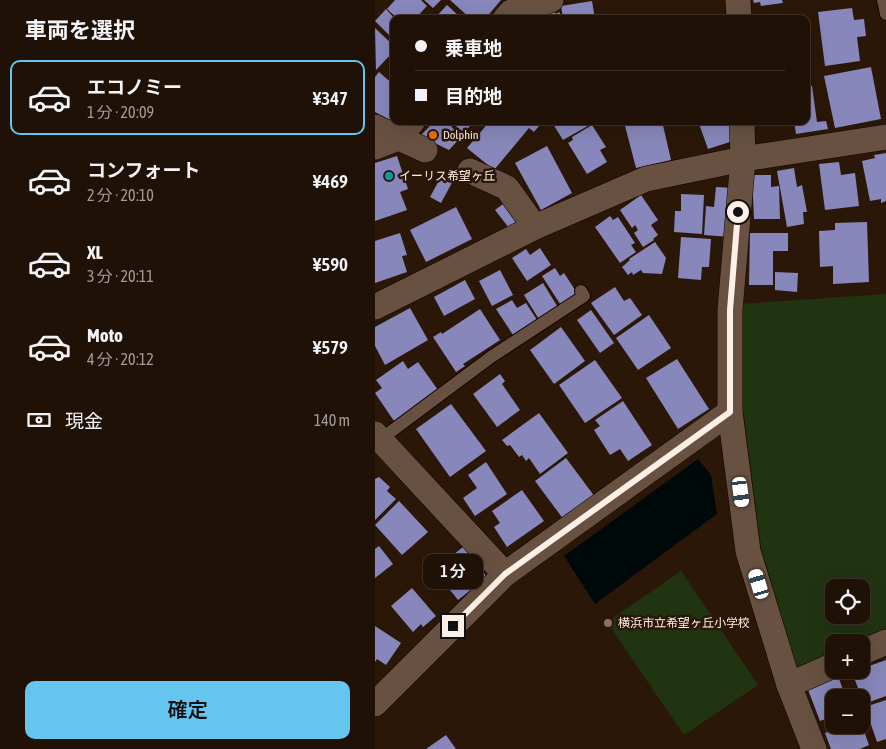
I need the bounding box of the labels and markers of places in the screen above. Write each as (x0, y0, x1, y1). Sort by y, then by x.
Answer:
place label: Dolphin (443, 128, 479, 142)
marker: Dolphin (427, 129, 439, 141)
place label: イーリス希望ヶ丘 (399, 169, 495, 183)
marker: イーリス希望ヶ丘 (383, 170, 395, 182)
place label: 横浜市立希望ヶ丘小学校 (618, 616, 750, 630)
marker: 横浜市立希望ヶ丘小学校 (602, 617, 614, 629)

